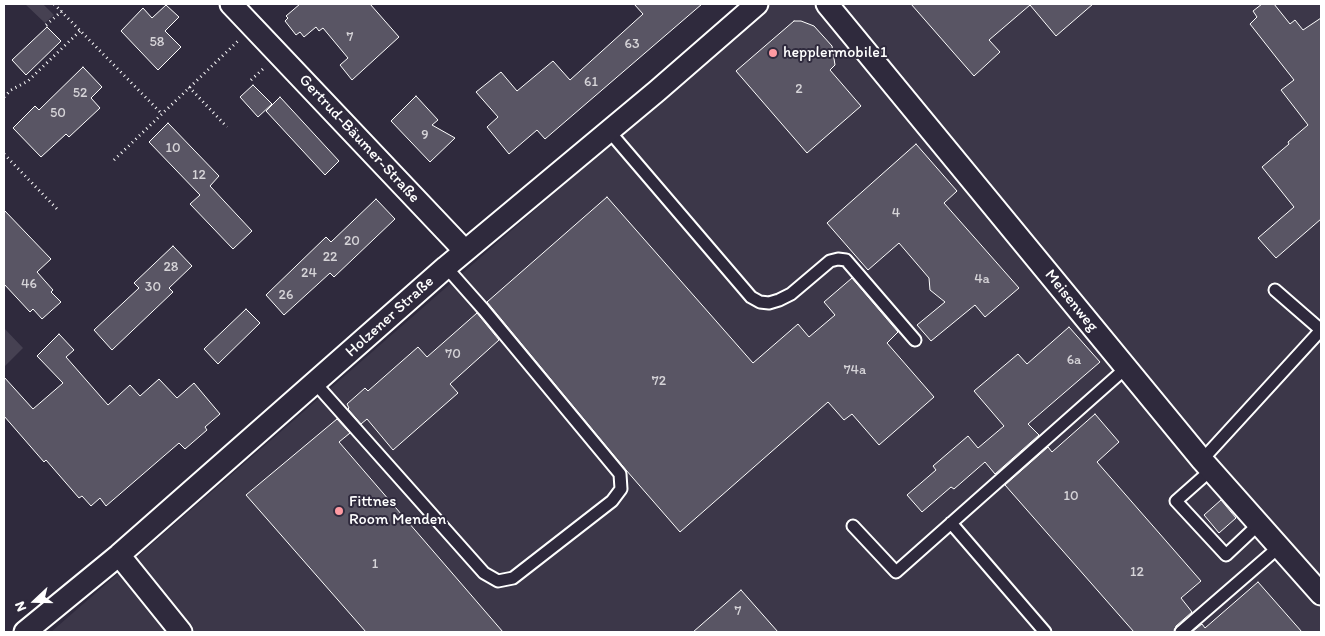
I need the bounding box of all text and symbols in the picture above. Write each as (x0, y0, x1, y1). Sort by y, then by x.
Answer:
house number: 7 (347, 29, 353, 45)
house number: 58 (149, 34, 165, 50)
house number: 63 (624, 36, 640, 52)
place label: hepplermobile1 (783, 43, 887, 63)
marker: hepplermobile1 (767, 47, 779, 59)
street label: Gertrud-Bäumer-Straße (294, 71, 424, 207)
house number: 61 (584, 74, 598, 90)
house number: 2 (795, 81, 803, 97)
house number: 52 (73, 85, 87, 101)
house number: 50 (50, 105, 66, 121)
house number: 9 (421, 127, 429, 143)
house number: 10 (165, 140, 181, 156)
house number: 12 (192, 167, 206, 183)
house number: 4 (892, 205, 900, 221)
house number: 20 (344, 233, 360, 249)
house number: 22 (323, 249, 337, 265)
house number: 28 (163, 259, 179, 275)
house number: 24 (301, 265, 317, 281)
street label: Meisenweg (1040, 266, 1102, 336)
house number: 4a (974, 271, 990, 287)
street label: Holzener Straße (342, 272, 438, 362)
house number: 46 (21, 276, 37, 292)
house number: 30 (145, 279, 161, 295)
house number: 26 (279, 287, 293, 303)
house number: 70 (445, 346, 461, 362)
house number: 6a (1067, 352, 1081, 368)
house number: 74a (844, 362, 866, 378)
house number: 72 (652, 373, 666, 389)
house number: 10 (1063, 488, 1079, 504)
place label: Fittnes Room Menden (349, 492, 446, 530)
marker: Fittnes Room Menden (333, 505, 345, 517)
house number: 1 (372, 556, 378, 572)
house number: 12 (1130, 564, 1144, 580)
north arrow (10, 576, 60, 626)
text: N (11, 599, 30, 614)
house number: 7 (735, 603, 741, 619)

